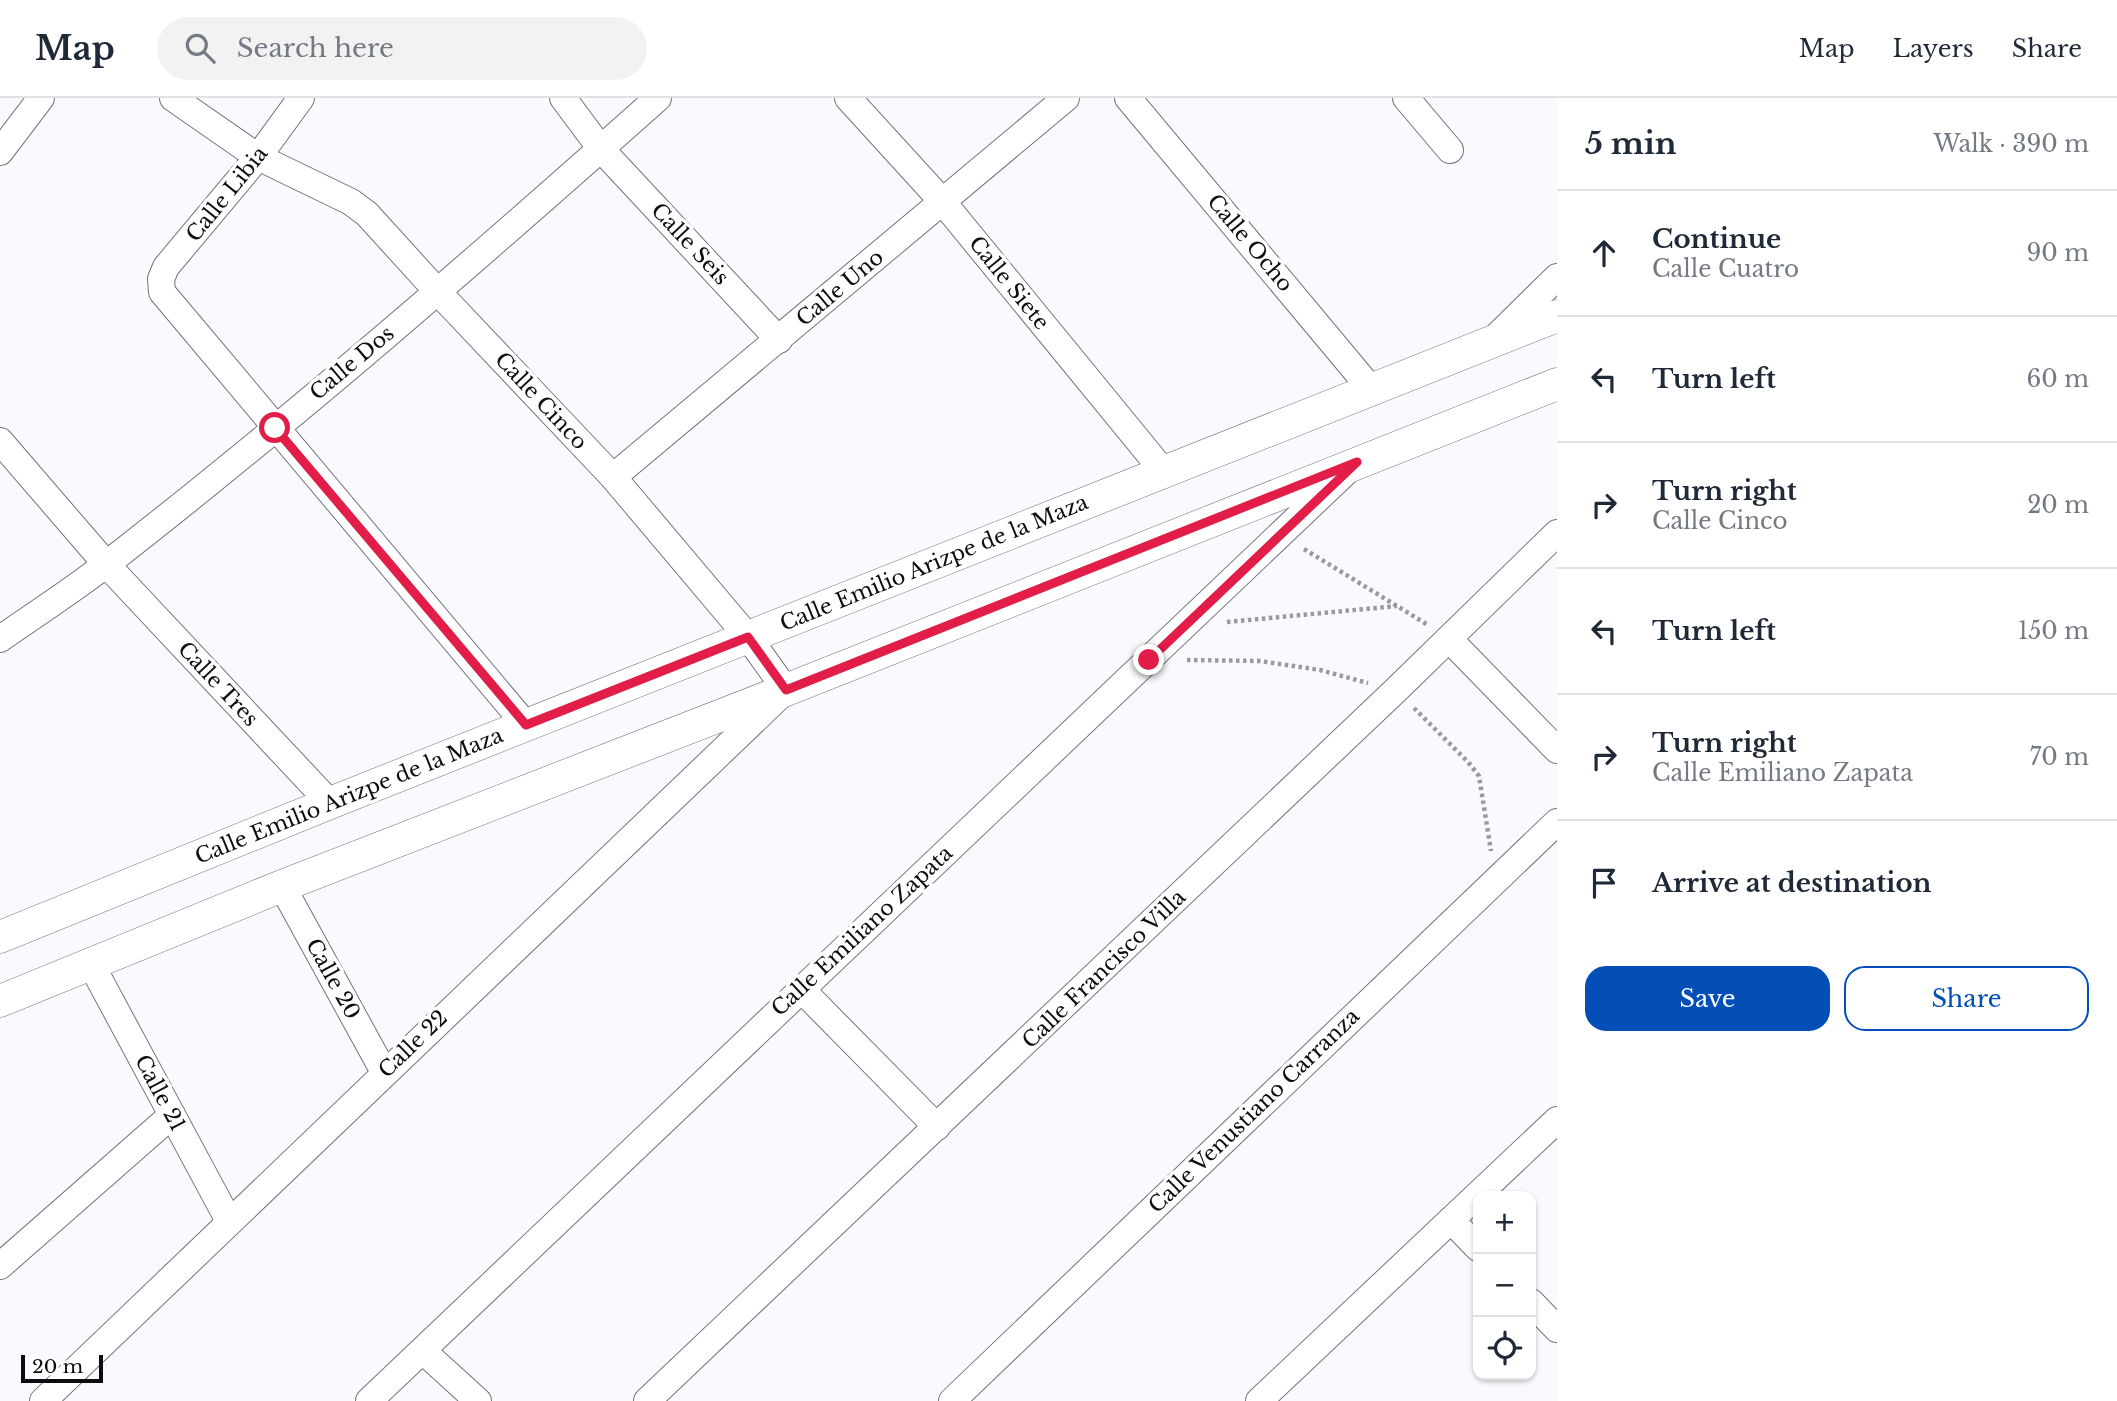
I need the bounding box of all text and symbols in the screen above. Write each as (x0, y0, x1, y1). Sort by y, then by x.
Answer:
search box (157, 17, 647, 80)
text: Map (35, 28, 115, 69)
icon: search (181, 29, 219, 67)
text: Search here (237, 32, 394, 64)
text: Map (1799, 34, 1855, 63)
text: Layers (1893, 34, 1974, 63)
text: Share (2012, 34, 2082, 63)
text: 5 min (1585, 125, 1677, 162)
text: Walk · 390 m (1933, 130, 2089, 158)
street label: Calle Libia (181, 141, 274, 247)
street label: Calle Ocho (1202, 189, 1298, 297)
street label: Calle Seis (646, 198, 734, 290)
text: Continue (1652, 223, 1781, 255)
street label: Calle Siete (963, 231, 1055, 335)
icon: ahead (1585, 234, 1623, 272)
text: 90 m (2027, 239, 2089, 267)
street label: Calle Uno (791, 244, 889, 332)
text: Calle Cuatro (1652, 255, 1799, 283)
street label: Calle Dos (305, 320, 399, 406)
street label: Calle Cinco (489, 347, 593, 455)
icon: left (1585, 360, 1623, 398)
text: Turn left (1652, 363, 1776, 395)
text: 60 m (2027, 365, 2089, 393)
route start (259, 412, 290, 443)
text: Turn right (1652, 475, 1797, 507)
icon: right (1585, 486, 1623, 524)
street label: Calle Emilio Arizpe de la Maza (776, 489, 1092, 637)
text: 20 m (2027, 491, 2089, 519)
text: Calle Cinco (1652, 507, 1787, 535)
icon: left (1585, 612, 1623, 650)
text: Turn left (1652, 615, 1776, 647)
text: 150 m (2018, 617, 2089, 645)
street label: Calle Tres (172, 636, 264, 732)
route end (1133, 644, 1164, 675)
street label: Calle Emilio Arizpe de la Maza (191, 722, 507, 870)
text: Turn right (1652, 727, 1797, 759)
icon: right (1585, 738, 1623, 776)
text: 70 m (2030, 743, 2089, 771)
text: Calle Emiliano Zapata (1652, 759, 1913, 787)
street label: Calle Emiliano Zapata (766, 840, 958, 1022)
icon: arrive (1585, 864, 1623, 902)
text: Arrive at destination (1652, 867, 1932, 899)
street label: Calle Francisco Villa (1017, 884, 1191, 1054)
street label: Calle 20 (300, 934, 366, 1024)
button: Save (1585, 966, 1830, 1031)
button: Share (1844, 966, 2089, 1031)
street label: Calle Venustiano Carranza (1143, 1003, 1365, 1219)
street label: Calle 22 (373, 1005, 453, 1083)
street label: Calle 21 (129, 1050, 191, 1136)
map controls (1473, 1191, 1536, 1380)
button: + (1473, 1191, 1536, 1254)
button: − (1473, 1254, 1536, 1317)
button: locate (1473, 1317, 1536, 1380)
scale bar (21, 1352, 103, 1384)
text: 20 m (32, 1355, 83, 1378)

